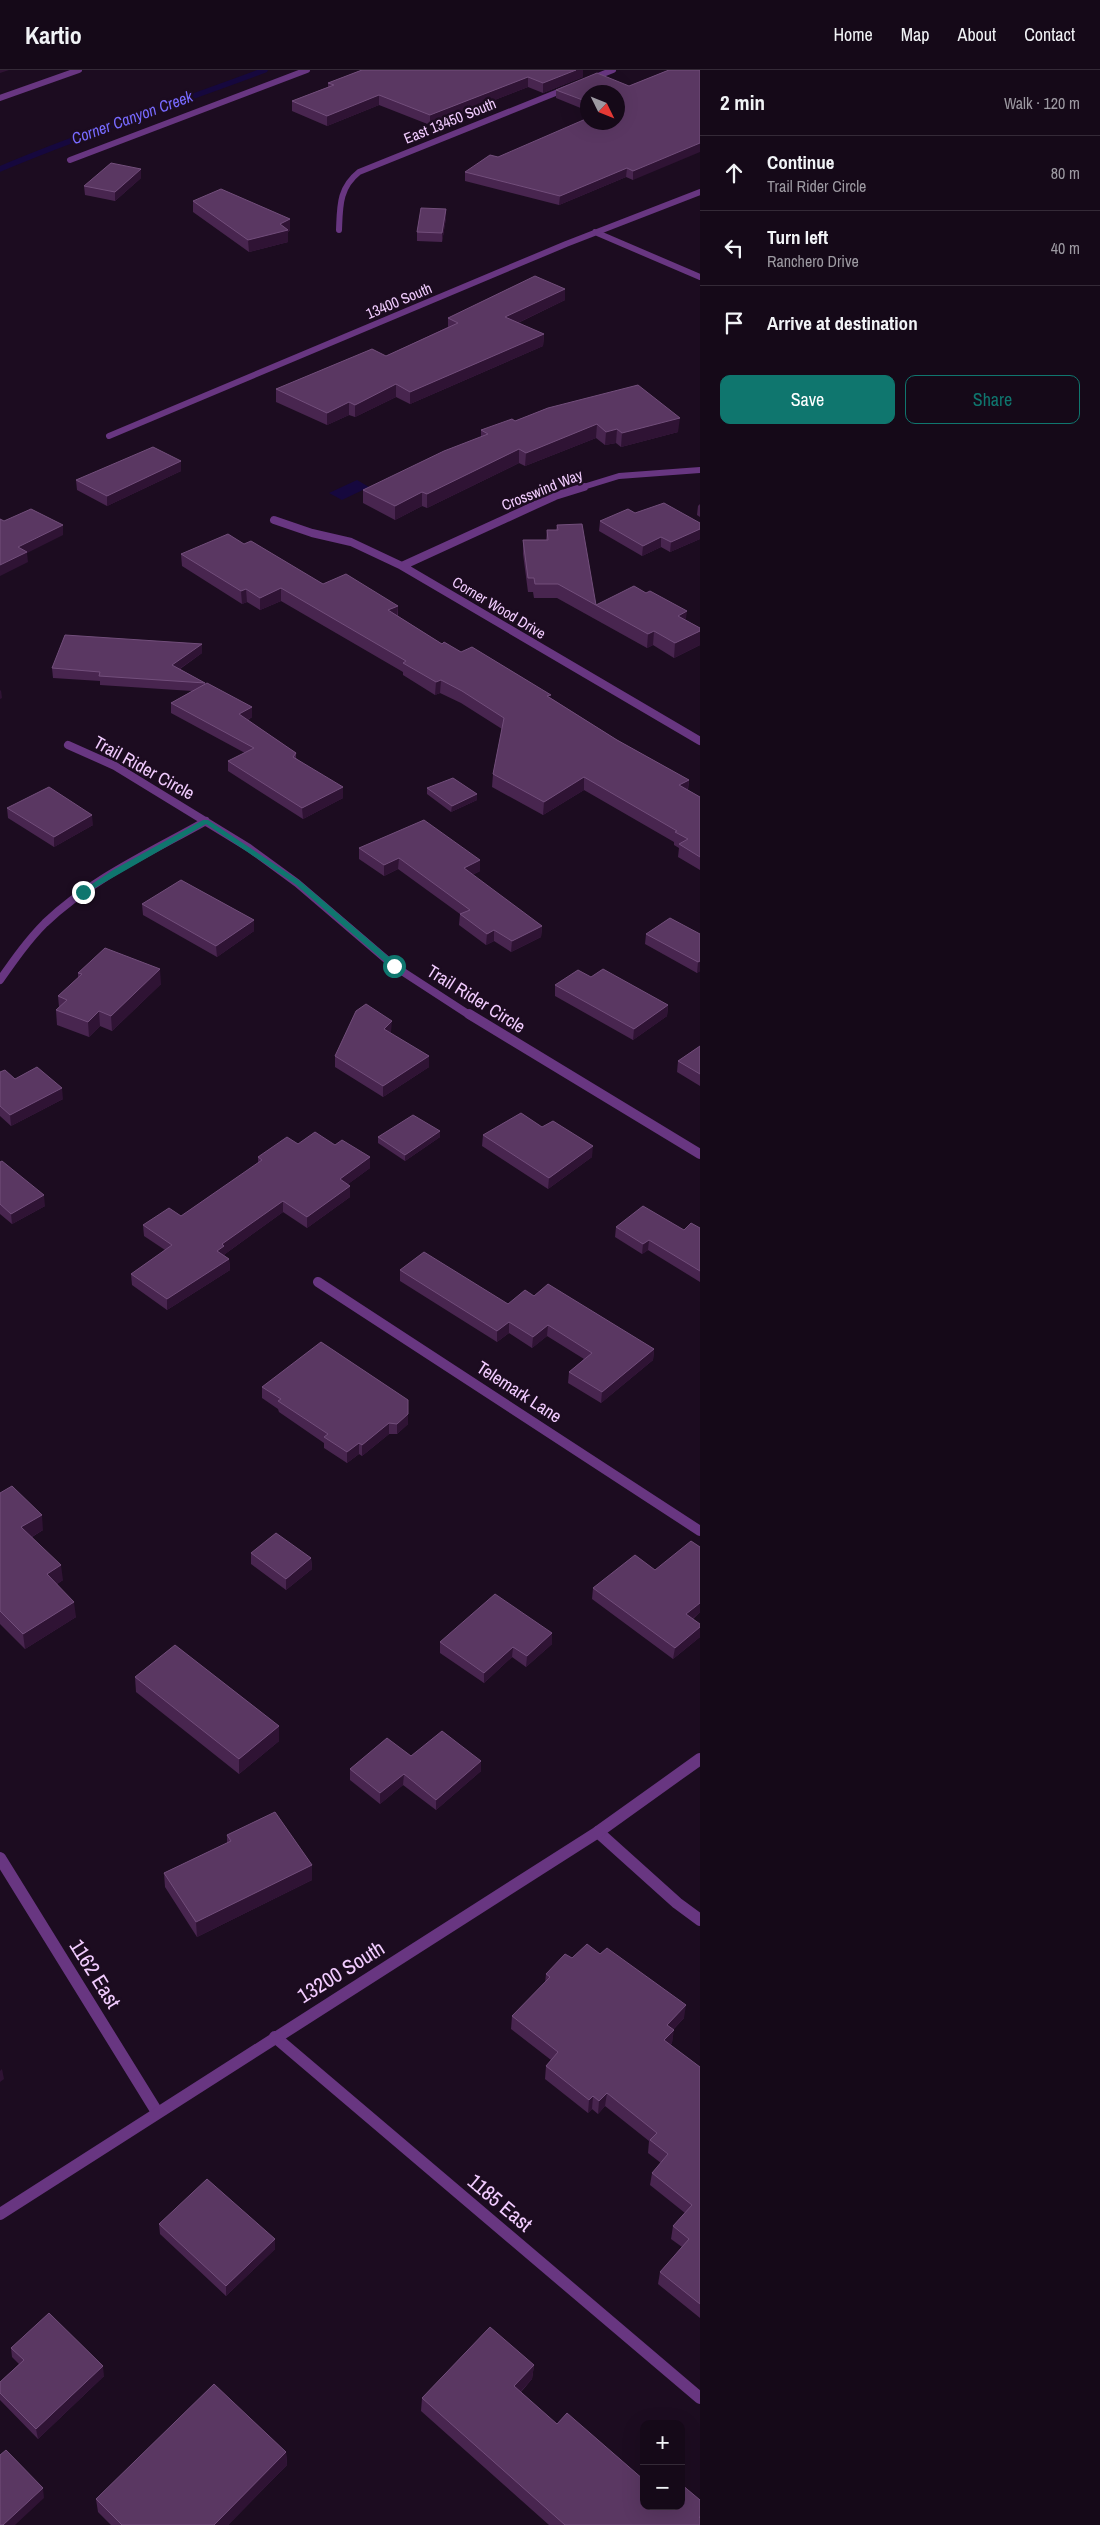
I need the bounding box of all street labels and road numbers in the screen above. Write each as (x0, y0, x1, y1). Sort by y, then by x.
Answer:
street label: East 13450 South (401, 92, 499, 149)
street label: 13400 South (363, 277, 435, 324)
street label: Crosswind Way (498, 463, 586, 515)
street label: Corner Wood Drive (449, 571, 550, 644)
street label: Trail Rider Circle (89, 730, 199, 806)
street label: Trail Rider Circle (422, 958, 530, 1039)
street label: Telemark Lane (472, 1355, 567, 1428)
street label: 13200 South (292, 1933, 390, 2010)
street label: 1162 East (63, 1934, 128, 2014)
street label: 1185 East (462, 2167, 539, 2238)

